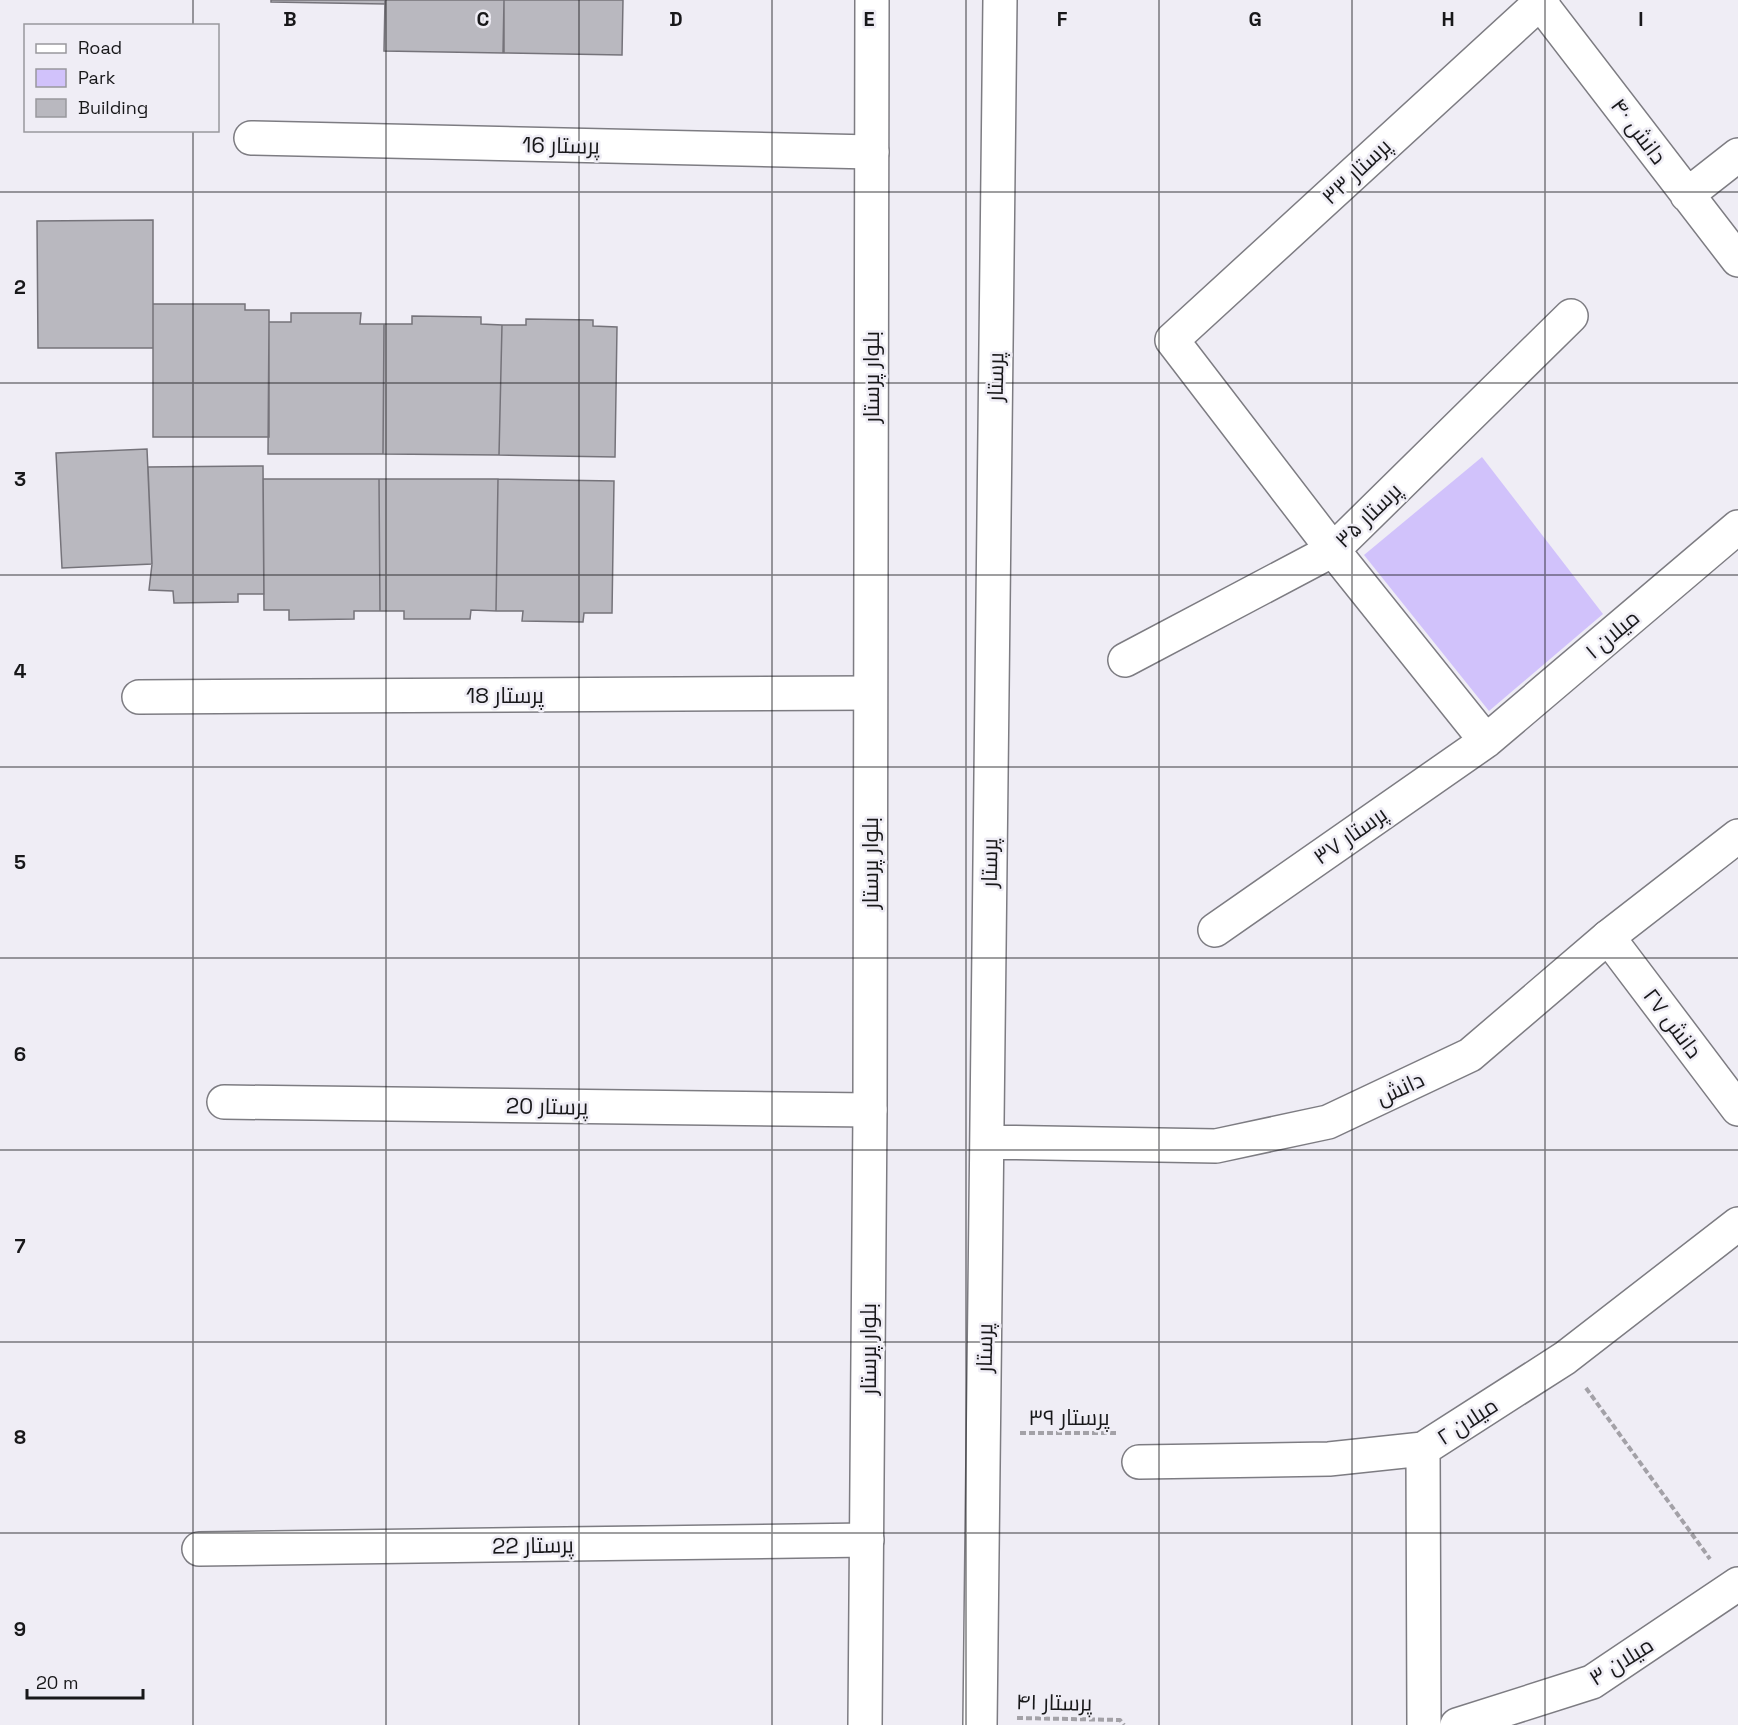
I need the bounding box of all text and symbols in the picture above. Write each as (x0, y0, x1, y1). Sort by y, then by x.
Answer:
text: B (283, 6, 297, 32)
text: C (477, 6, 490, 32)
text: D (669, 6, 683, 32)
text: E (863, 6, 875, 32)
text: F (1057, 6, 1068, 32)
text: G (1248, 6, 1262, 32)
text: H (1441, 6, 1455, 32)
text: I (1638, 6, 1644, 32)
legend (24, 24, 219, 132)
text: Road (78, 36, 122, 59)
text: Park (78, 66, 116, 89)
street label: دانش ۴۰ (1605, 92, 1673, 170)
text: Building (78, 96, 148, 119)
street label: پرستار 16 (522, 130, 600, 161)
street label: پرستار ۳۳ (1315, 132, 1397, 211)
text: 2 (14, 274, 26, 300)
street label: بلوار پرستار (857, 331, 886, 425)
street label: پرستار (981, 352, 1010, 404)
text: 3 (14, 466, 26, 492)
street label: پرستار ۳۵ (1329, 476, 1408, 554)
street label: میلان ۱ (1579, 603, 1645, 665)
text: 4 (14, 658, 27, 684)
street label: پرستار 18 (466, 681, 544, 710)
street label: پرستار ۳۷ (1308, 799, 1393, 871)
street label: بلوار پرستار (856, 817, 885, 911)
street label: پرستار (975, 838, 1004, 890)
text: 5 (14, 849, 26, 875)
street label: دانش ۲۷ (1637, 982, 1709, 1064)
text: 6 (14, 1041, 26, 1067)
street label: دانش (1371, 1065, 1429, 1111)
street label: پرستار 20 (506, 1091, 589, 1122)
text: 7 (14, 1233, 26, 1259)
street label: بلوار پرستار (854, 1303, 883, 1397)
street label: پرستار (970, 1323, 999, 1375)
street label: میلان ۲ (1431, 1391, 1503, 1451)
street label: پرستار ۳۹ (1028, 1403, 1110, 1432)
text: 8 (14, 1424, 26, 1450)
street label: پرستار 22 (492, 1530, 574, 1561)
text: 9 (14, 1616, 26, 1642)
street label: میلان ۳ (1584, 1630, 1658, 1692)
scale bar (27, 1662, 142, 1700)
text: 20 m (36, 1671, 79, 1694)
street label: پرستار ۴۱ (1016, 1687, 1093, 1718)

